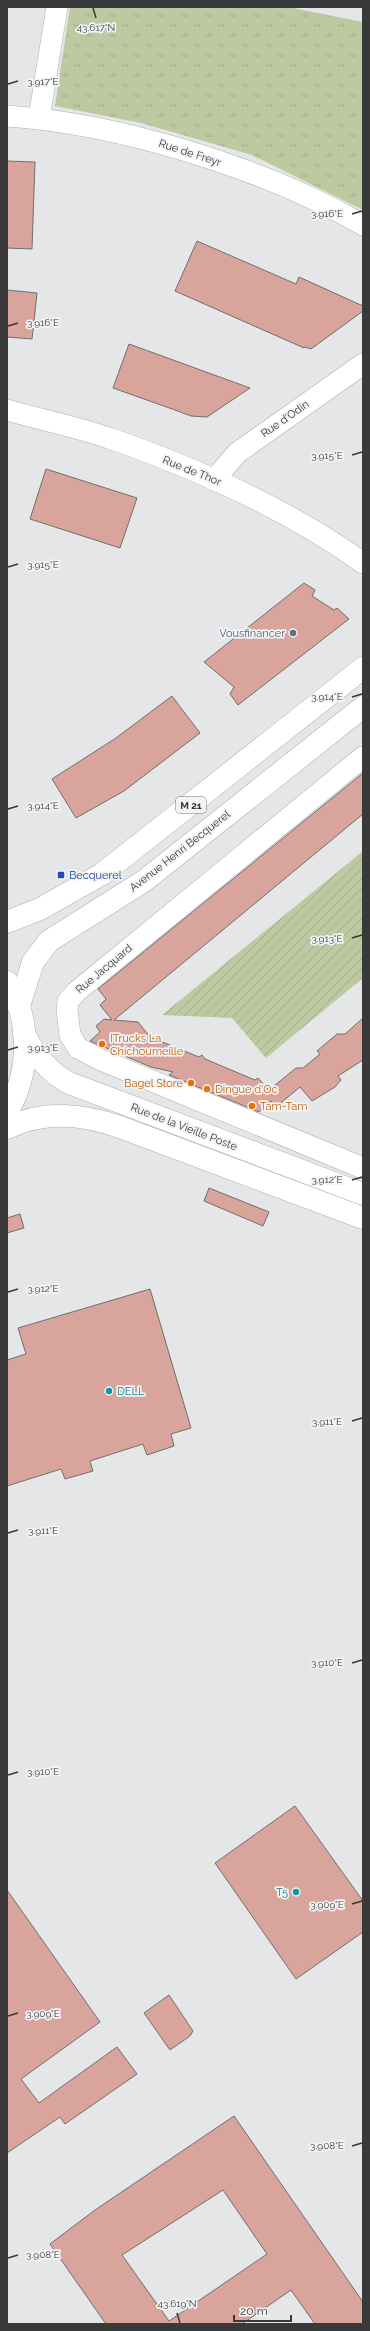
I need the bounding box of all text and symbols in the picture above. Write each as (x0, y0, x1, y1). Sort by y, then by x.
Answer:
text: 43.617°N (77, 22, 115, 33)
text: 3.917°E (27, 76, 59, 87)
street label: Rue de Freyr (157, 137, 223, 169)
text: 3.916°E (311, 208, 343, 219)
text: 3.916°E (27, 317, 59, 328)
street label: Rue d'Odin (258, 398, 312, 440)
text: 3.915°E (311, 450, 343, 461)
street label: Rue de Thor (161, 453, 223, 489)
text: 3.915°E (27, 559, 59, 570)
place label: Vousfinancer (219, 627, 285, 640)
marker: Vousfinancer (288, 628, 298, 638)
text: 3.914°E (311, 691, 343, 702)
road number: M 21 (176, 797, 206, 813)
text: 3.914°E (27, 800, 59, 811)
street label: Avenue Henri Becquerel (127, 808, 233, 894)
place label: Becquerel (69, 869, 122, 882)
marker: Becquerel (56, 870, 66, 880)
text: 3.913°E (311, 933, 343, 944)
street label: Rue Jacquard (73, 942, 135, 996)
place label: ITrucks La Chichoumeille (110, 1032, 184, 1058)
marker: ITrucks La Chichoumeille (97, 1039, 107, 1049)
text: 3.913°E (27, 1042, 59, 1053)
place label: Bagel Store (124, 1077, 184, 1090)
marker: Bagel Store (186, 1078, 196, 1088)
place label: Dingue d'Oc (215, 1083, 278, 1096)
marker: Dingue d'Oc (202, 1084, 212, 1094)
place label: Tam-Tam (260, 1100, 307, 1113)
street label: Rue de la Vieille Poste (129, 1101, 240, 1154)
marker: Tam-Tam (247, 1101, 257, 1111)
text: 3.912°E (311, 1174, 343, 1185)
text: 3.912°E (27, 1283, 59, 1294)
place label: DELL (117, 1385, 145, 1398)
marker: DELL (104, 1386, 114, 1396)
text: 3.911°E (312, 1416, 342, 1427)
text: 3.911°E (28, 1525, 58, 1536)
text: 3.910°E (311, 1657, 343, 1668)
text: 3.910°E (27, 1766, 59, 1777)
place label: T5 (276, 1886, 288, 1899)
marker: T5 (291, 1887, 301, 1897)
text: 3.909°E (310, 1899, 344, 1910)
text: 3.909°E (26, 2008, 60, 2019)
text: 3.908°E (310, 2140, 344, 2151)
text: 3.908°E (26, 2249, 60, 2260)
scale bar (234, 2297, 291, 2323)
text: 43.619°N (158, 2298, 196, 2309)
text: 20 m (240, 2304, 268, 2318)

